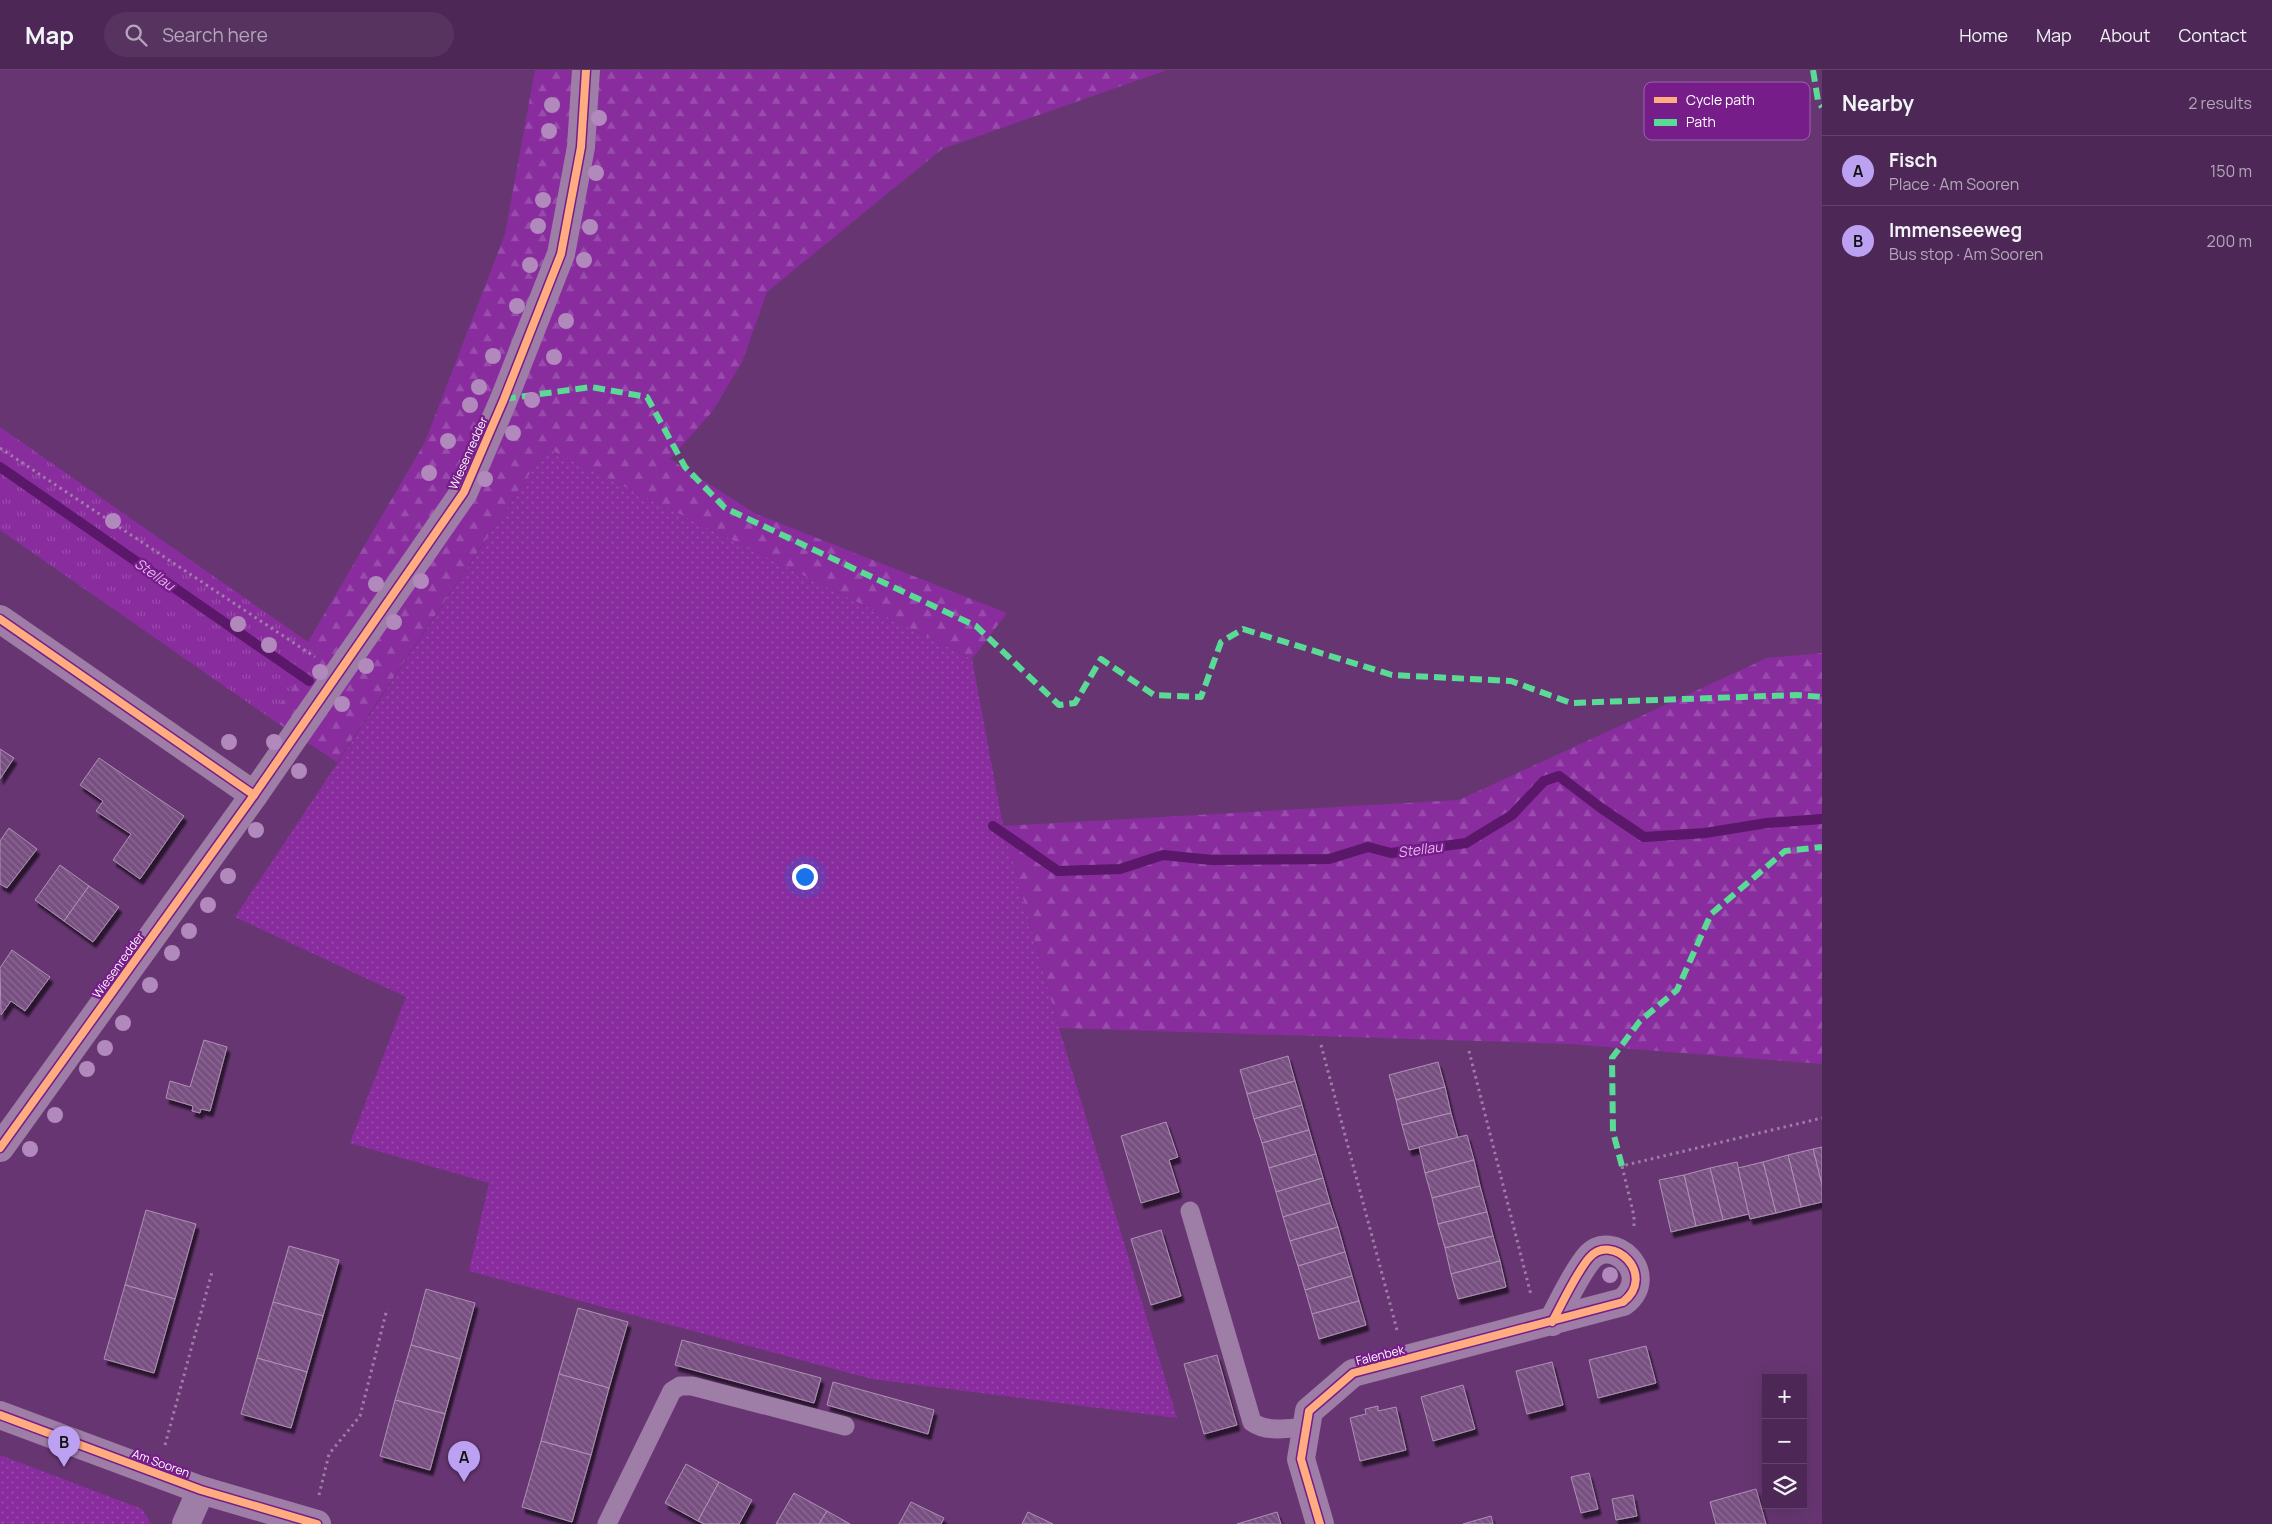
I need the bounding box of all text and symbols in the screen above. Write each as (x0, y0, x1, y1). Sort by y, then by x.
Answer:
search box (104, 12, 454, 57)
text: Map (25, 18, 74, 51)
icon: search (122, 21, 150, 49)
text: Search here (162, 22, 268, 48)
text: Home (1959, 23, 2008, 47)
text: Map (2036, 23, 2072, 47)
text: About (2100, 23, 2150, 47)
text: Contact (2178, 23, 2247, 47)
legend (1644, 82, 1810, 140)
text: Nearby (1842, 89, 1914, 117)
text: Cycle path (1686, 90, 1755, 109)
text: 2 results (2188, 92, 2252, 114)
text: Path (1686, 112, 1716, 131)
text: Fisch (1889, 147, 1937, 173)
text: A (1853, 160, 1863, 182)
text: 150 m (2210, 160, 2252, 182)
text: Place · Am Sooren (1889, 173, 2019, 195)
text: Immenseeweg (1889, 217, 2022, 243)
text: B (1853, 230, 1863, 252)
text: 200 m (2207, 230, 2252, 252)
text: Bus stop · Am Sooren (1889, 243, 2043, 265)
street label: Wiesenredder (444, 413, 492, 492)
water label: Stellau (131, 553, 180, 596)
water label: Stellau (1397, 836, 1445, 862)
your location (792, 864, 818, 890)
street label: Wiesenredder (88, 928, 148, 1001)
street label: Falenbek (1354, 1341, 1407, 1369)
map controls (1762, 1374, 1807, 1509)
button: + (1762, 1374, 1807, 1419)
button: − (1762, 1419, 1807, 1464)
pin: B (48, 1426, 80, 1467)
pin: A (448, 1441, 480, 1482)
street label: Am Sooren (130, 1445, 192, 1481)
button: layers (1762, 1464, 1807, 1509)

